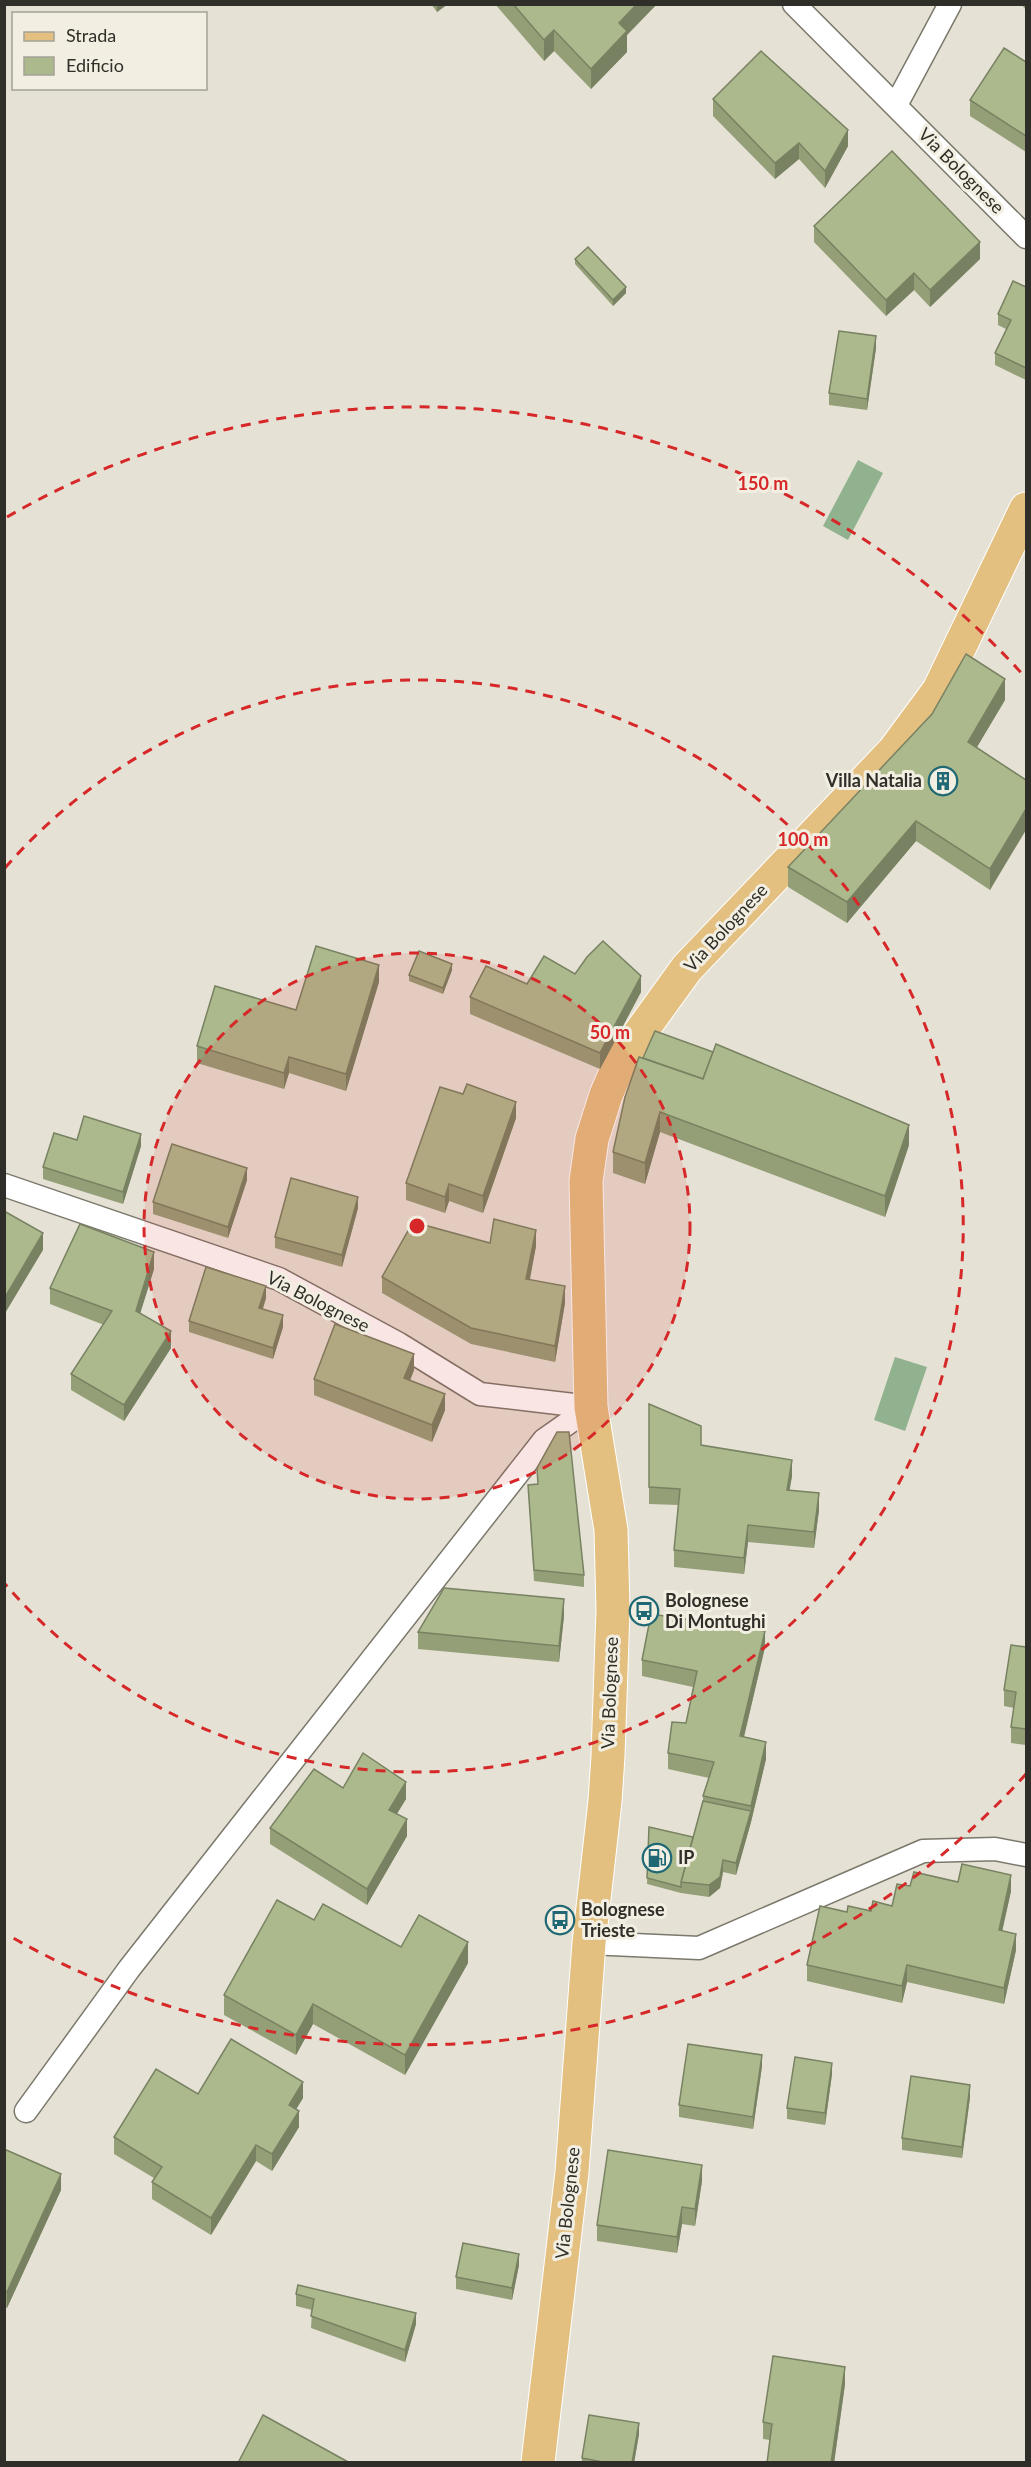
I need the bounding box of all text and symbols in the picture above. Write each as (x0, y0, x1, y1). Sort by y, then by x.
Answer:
legend (12, 12, 207, 90)
text: Strada (66, 24, 116, 46)
text: Edificio (66, 54, 124, 76)
street label: Via Bolognese (914, 123, 1009, 218)
text: 150 m (738, 472, 788, 494)
building icon: Villa Natalia (927, 765, 959, 797)
place label: Villa Natalia (825, 769, 922, 791)
text: 100 m (778, 828, 828, 850)
street label: Via Bolognese (679, 879, 772, 976)
text: 50 m (590, 1021, 630, 1043)
centre of rings (407, 1216, 427, 1236)
street label: Via Bolognese (263, 1266, 374, 1336)
place label: Bolognese Di Montughi (665, 1589, 766, 1632)
bus stop icon: Bolognese Di Montughi (628, 1595, 660, 1627)
street label: Via Bolognese (596, 1636, 622, 1750)
fuel station icon: IP (641, 1842, 673, 1874)
place label: IP (678, 1846, 694, 1868)
place label: Bolognese Trieste (581, 1898, 665, 1941)
bus stop icon: Bolognese Trieste (544, 1904, 576, 1936)
street label: Via Bolognese (550, 2146, 584, 2260)

